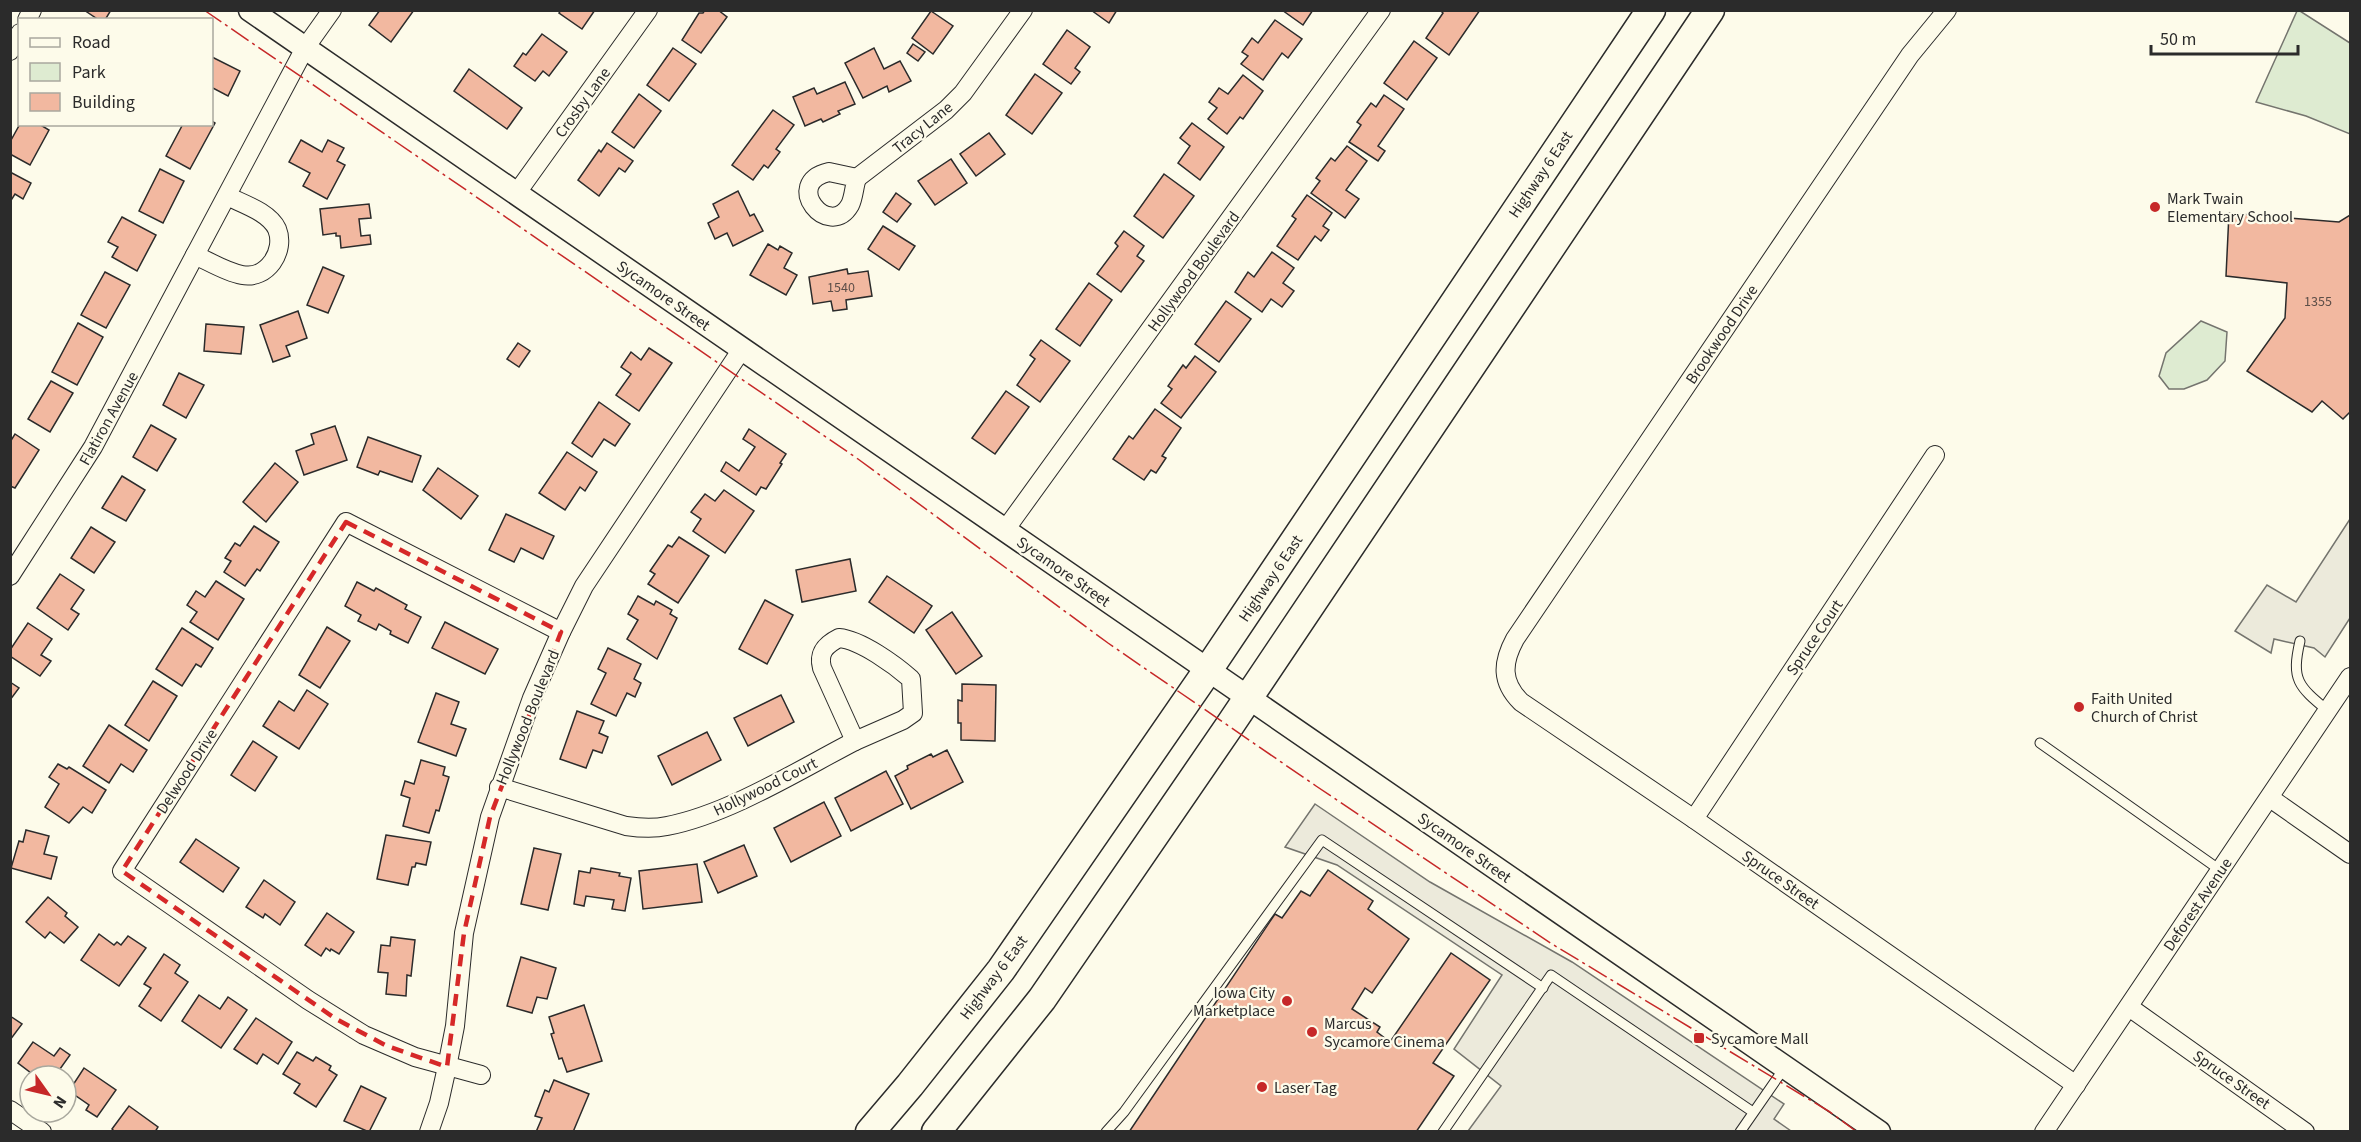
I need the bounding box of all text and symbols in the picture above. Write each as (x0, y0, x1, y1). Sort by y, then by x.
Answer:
legend (18, 18, 213, 126)
scale bar (2151, 18, 2298, 56)
text: 50 m (2160, 27, 2196, 52)
text: Road (72, 30, 111, 55)
text: Park (72, 60, 106, 85)
street label: Crosby Lane (550, 63, 616, 142)
text: Building (72, 90, 135, 115)
street label: Tracy Lane (888, 97, 957, 159)
street label: Highway 6 East (1504, 126, 1578, 222)
place label: Mark Twain Elementary School (2167, 188, 2293, 228)
marker: Mark Twain Elementary School (2148, 200, 2162, 214)
street label: Hollywood Boulevard (1143, 207, 1245, 336)
street label: Sycamore Street (612, 255, 715, 337)
house number: 1540 (827, 278, 855, 298)
street label: Brookwood Drive (1680, 280, 1763, 389)
house number: 1355 (2304, 292, 2332, 312)
street label: Flatiron Avenue (74, 367, 144, 470)
street label: Highway 6 East (1234, 530, 1308, 626)
street label: Sycamore Street (1012, 531, 1115, 613)
street label: Spruce Court (1781, 595, 1849, 680)
street label: Hollywood Boulevard (491, 647, 565, 788)
place label: Faith United Church of Christ (2091, 688, 2198, 728)
marker: Faith United Church of Christ (2072, 700, 2086, 714)
street label: Delwood Drive (151, 725, 223, 818)
street label: Hollywood Court (710, 752, 822, 822)
street label: Sycamore Street (1413, 807, 1516, 889)
street label: Spruce Street (1737, 845, 1824, 915)
street label: Deforest Avenue (2158, 853, 2237, 956)
street label: Highway 6 East (955, 930, 1033, 1024)
place label: Iowa City Marketplace (1193, 982, 1276, 1022)
marker: Iowa City Marketplace (1280, 994, 1294, 1008)
place label: Marcus Sycamore Cinema (1324, 1013, 1445, 1053)
marker: Marcus Sycamore Cinema (1305, 1025, 1319, 1039)
place label: Sycamore Mall (1711, 1028, 1808, 1050)
marker: Sycamore Mall (1692, 1031, 1706, 1045)
street label: Spruce Street (2188, 1045, 2275, 1115)
north arrow (18, 1064, 78, 1124)
place label: Laser Tag (1274, 1077, 1337, 1099)
marker: Laser Tag (1255, 1080, 1269, 1094)
text: N (48, 1091, 72, 1112)

